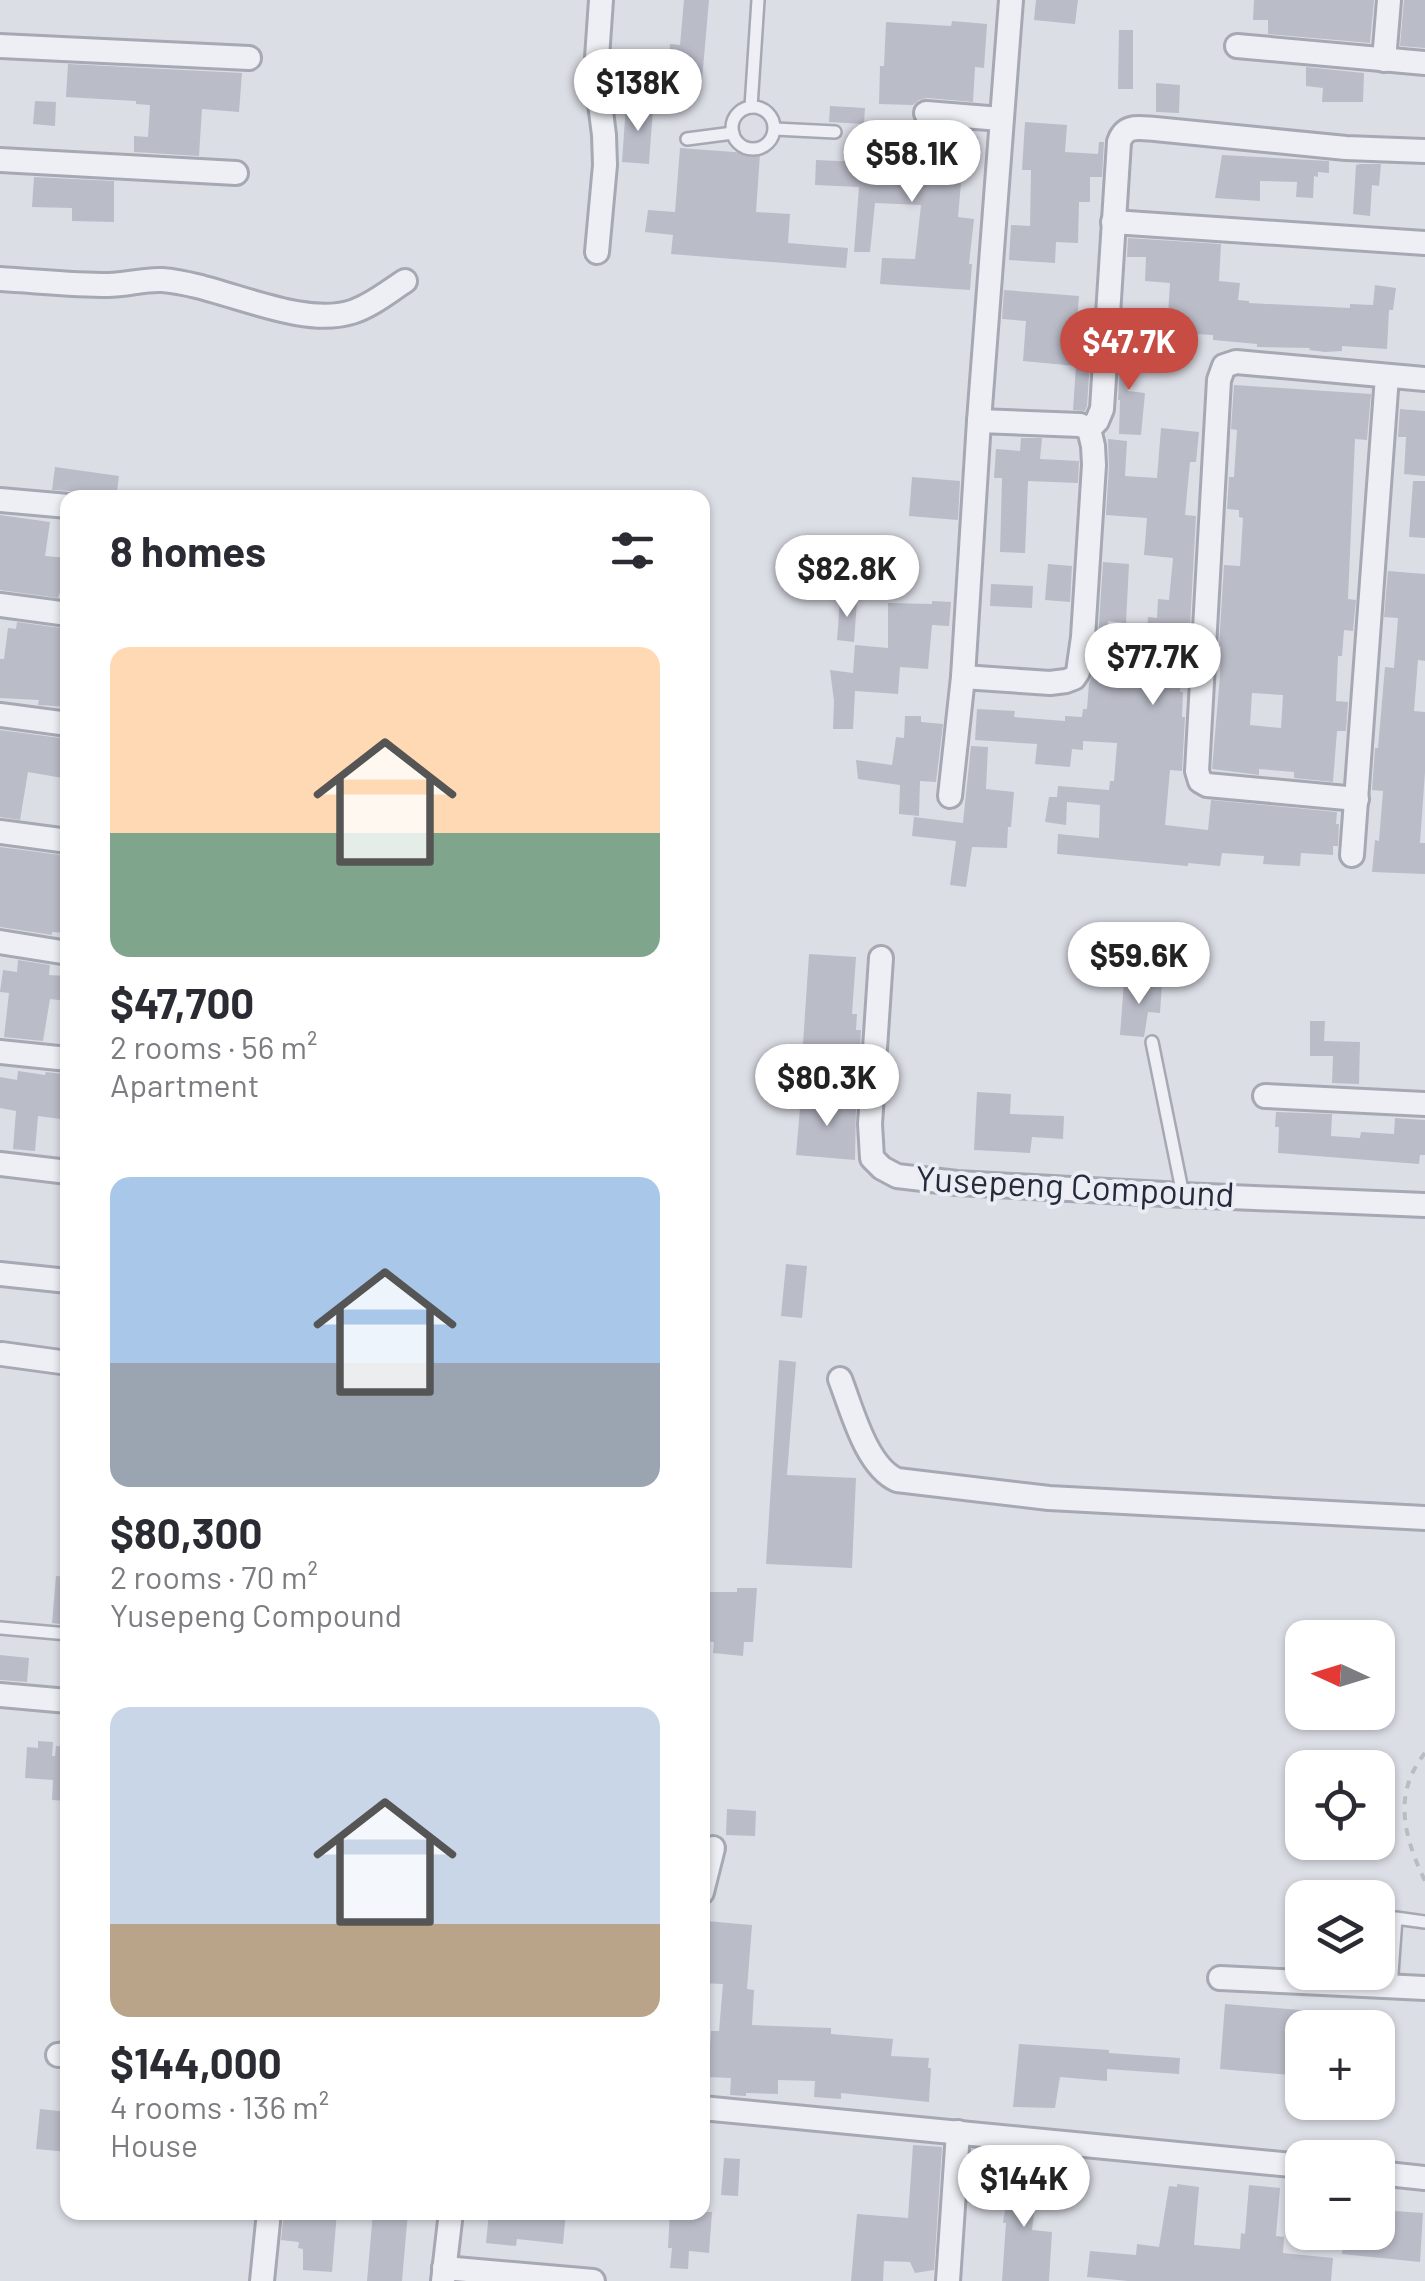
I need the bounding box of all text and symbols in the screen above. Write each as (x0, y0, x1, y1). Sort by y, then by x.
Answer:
pin: $138K (568, 49, 708, 134)
text: $138K (596, 62, 680, 100)
pin: $58.1K (831, 120, 993, 205)
text: $58.1K (866, 133, 958, 171)
pin: $47.7K (1048, 308, 1210, 393)
text: $47.7K (1082, 321, 1176, 359)
icon: filters (605, 523, 660, 578)
text: 8 homes (110, 525, 266, 575)
pin: $82.8K (766, 535, 928, 620)
text: $82.8K (797, 548, 897, 586)
pin: $77.7K (1072, 623, 1234, 708)
text: $77.7K (1107, 636, 1199, 674)
icon: home (295, 712, 475, 892)
pin: $59.6K (1058, 922, 1220, 1007)
text: $59.6K (1090, 935, 1188, 973)
text: $47,700 (110, 977, 254, 1027)
text: 2 rooms · 56 m² (110, 1027, 318, 1065)
pin: $80.3K (746, 1044, 908, 1129)
text: $80.3K (777, 1057, 877, 1095)
text: Apartment (110, 1065, 259, 1103)
street label: Yusepeng Compound (915, 1156, 1236, 1214)
icon: home (295, 1242, 475, 1422)
text: $80,300 (110, 1507, 262, 1557)
text: 2 rooms · 70 m² (110, 1557, 318, 1595)
text: Yusepeng Compound (110, 1595, 402, 1633)
north arrow (1285, 1620, 1395, 1730)
map controls (1285, 1620, 1395, 2250)
button: locate (1285, 1750, 1395, 1860)
icon: home (295, 1772, 475, 1952)
button: layers (1285, 1880, 1395, 1990)
button: + (1285, 2010, 1395, 2120)
text: $144,000 (110, 2037, 282, 2087)
text: 4 rooms · 136 m² (110, 2087, 329, 2125)
text: House (110, 2125, 198, 2163)
button: − (1285, 2140, 1395, 2250)
pin: $144K (954, 2145, 1094, 2230)
text: $144K (980, 2158, 1068, 2196)

